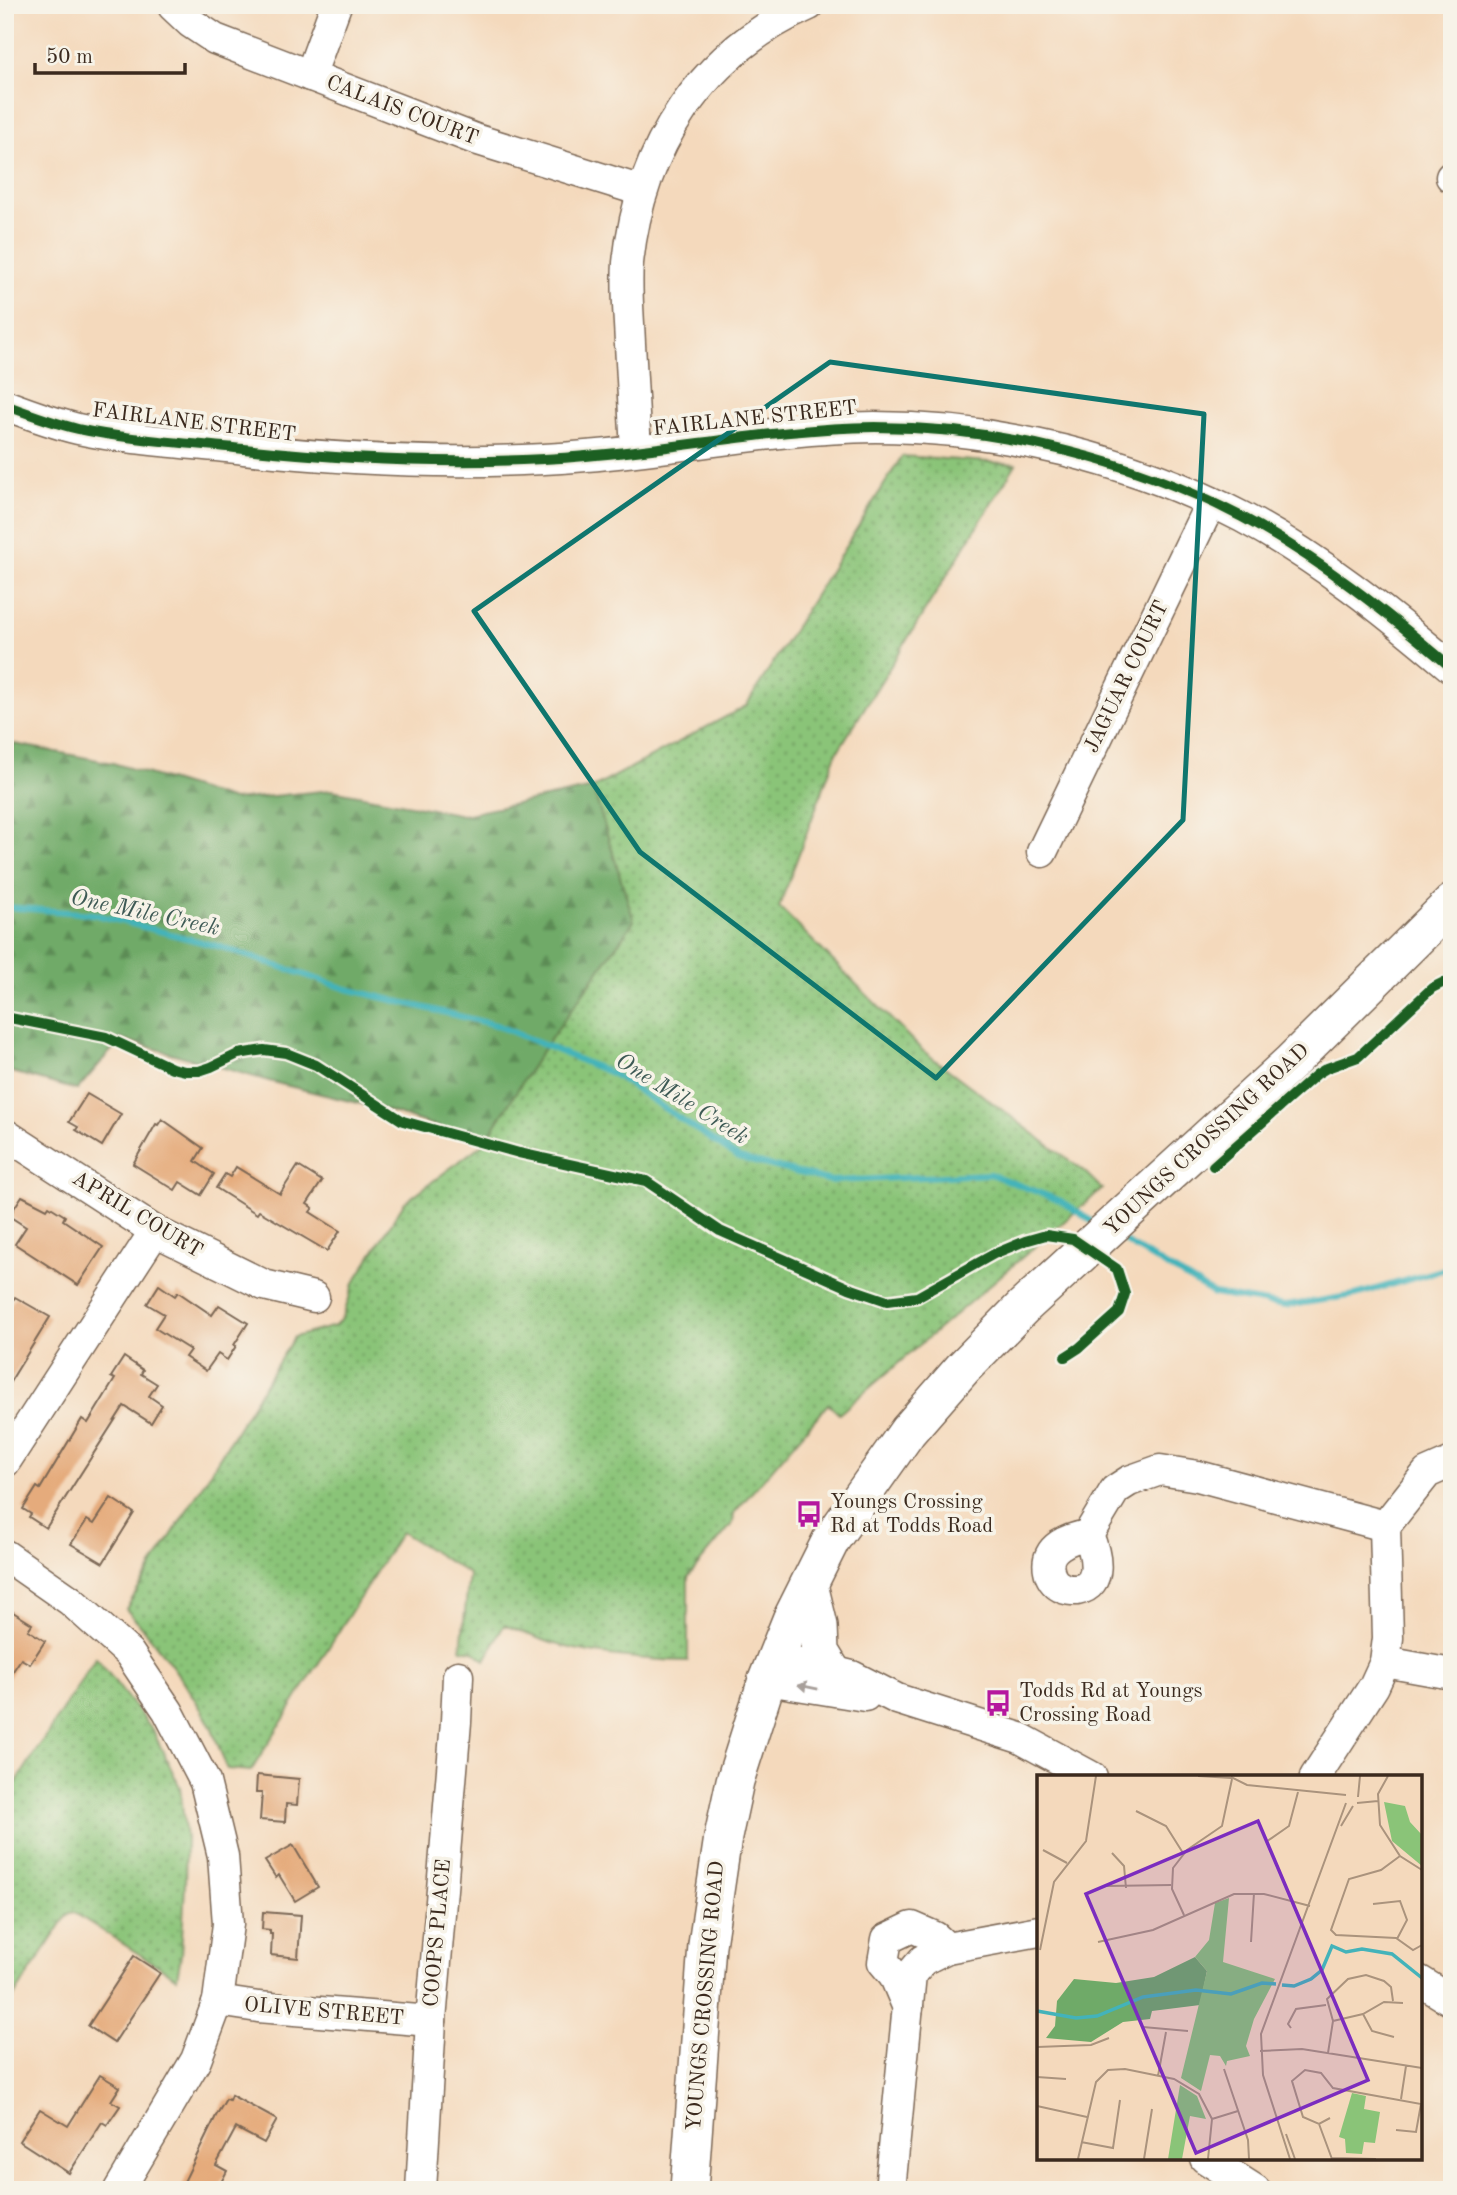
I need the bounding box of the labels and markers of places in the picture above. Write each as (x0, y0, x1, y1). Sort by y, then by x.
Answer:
place label: Youngs Crossing Rd at Todds Road (830, 1492, 993, 1537)
bus stop icon: Youngs Crossing Rd at Todds Road (794, 1499, 824, 1529)
place label: Todds Rd at Youngs Crossing Road (1019, 1681, 1203, 1726)
bus stop icon: Todds Rd at Youngs Crossing Road (983, 1688, 1013, 1718)

